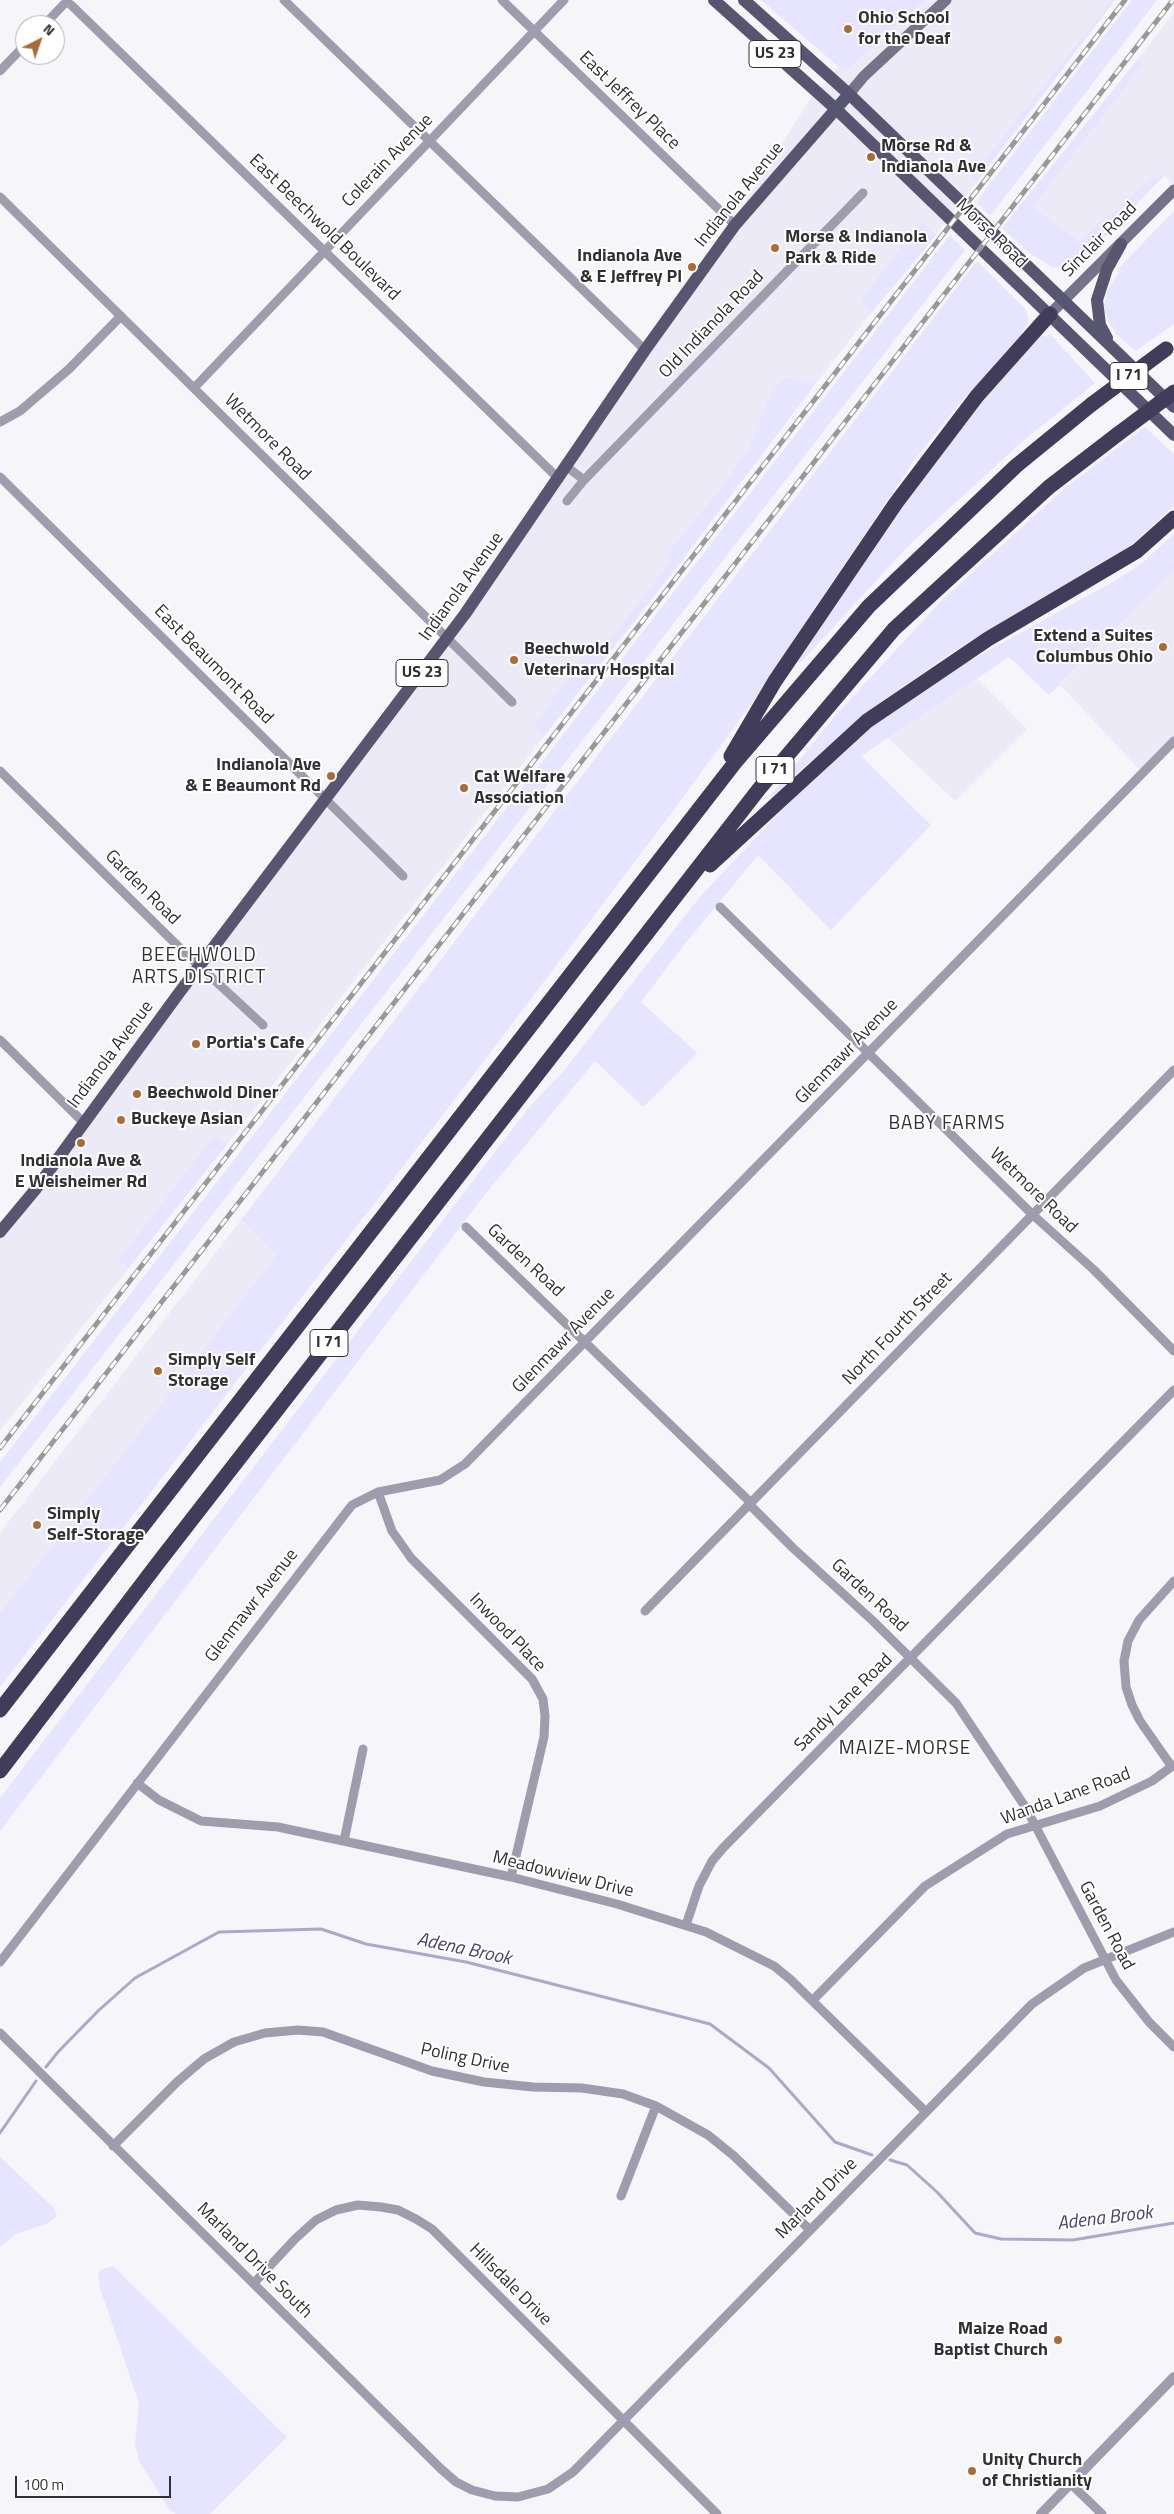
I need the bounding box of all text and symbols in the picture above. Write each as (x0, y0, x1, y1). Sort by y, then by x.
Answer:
place label: Ohio School for the Deaf (858, 8, 951, 50)
north arrow (15, 15, 65, 65)
text: N (39, 18, 60, 40)
marker: Ohio School for the Deaf (842, 23, 854, 35)
road number: US 23 (749, 41, 801, 68)
street label: East Jeffrey Place (574, 47, 684, 155)
street label: Colerain Avenue (338, 110, 438, 212)
place label: Morse Rd & Indianola Ave (881, 136, 986, 178)
street label: Indianola Avenue (691, 138, 789, 252)
street label: East Beechwold Boulevard (244, 150, 404, 306)
marker: Morse Rd & Indianola Ave (865, 151, 877, 163)
street label: Morse Road (951, 195, 1031, 273)
street label: Sinclair Road (1058, 198, 1142, 282)
place label: Morse & Indianola Park & Ride (785, 227, 927, 270)
marker: Morse & Indianola Park & Ride (769, 242, 781, 254)
place label: Indianola Ave & E Jeffrey Pl (577, 246, 682, 288)
marker: Indianola Ave & E Jeffrey Pl (686, 261, 698, 273)
street label: Old Indianola Road (655, 267, 769, 383)
road number: I 71 (1110, 362, 1148, 390)
street label: Wetmore Road (219, 390, 315, 486)
street label: Indianola Avenue (415, 528, 509, 646)
street label: East Beaumont Road (149, 601, 277, 729)
place label: Extend a Suites Columbus Ohio (1033, 626, 1153, 669)
place label: Beechwold Veterinary Hospital (524, 639, 675, 682)
marker: Extend a Suites Columbus Ohio (1157, 641, 1169, 653)
marker: Beechwold Veterinary Hospital (508, 654, 520, 666)
road number: US 23 (396, 660, 448, 686)
place label: Indianola Ave & E Beaumont Rd (185, 755, 321, 798)
road number: I 71 (756, 756, 794, 784)
place label: Cat Welfare Association (474, 767, 565, 810)
marker: Indianola Ave & E Beaumont Rd (325, 770, 337, 782)
marker: Cat Welfare Association (458, 782, 470, 794)
street label: Garden Road (100, 846, 184, 930)
district label: BEECHWOLD ARTS DISTRICT (130, 945, 268, 989)
street label: Glenmawr Avenue (791, 995, 903, 1109)
street label: Indianola Avenue (64, 997, 158, 1113)
place label: Portia's Cafe (206, 1033, 304, 1055)
marker: Portia's Cafe (190, 1038, 202, 1050)
place label: Beechwold Diner (147, 1083, 278, 1105)
marker: Beechwold Diner (131, 1088, 143, 1100)
place label: Buckeye Asian (131, 1109, 243, 1131)
district label: BABY FARMS (887, 1113, 1007, 1135)
marker: Buckeye Asian (115, 1114, 127, 1126)
marker: Indianola Ave & E Weisheimer Rd (75, 1137, 87, 1149)
street label: Wetmore Road (985, 1144, 1081, 1238)
place label: Indianola Ave & E Weisheimer Rd (15, 1151, 147, 1194)
street label: Garden Road (482, 1220, 568, 1302)
street label: North Fourth Street (839, 1268, 957, 1390)
street label: Glenmawr Avenue (508, 1284, 620, 1398)
road number: I 71 (310, 1330, 348, 1356)
place label: Simply Self Storage (168, 1350, 255, 1392)
marker: Simply Self Storage (152, 1365, 164, 1377)
place label: Simply Self-Storage (47, 1504, 144, 1546)
marker: Simply Self-Storage (31, 1519, 43, 1531)
street label: Glenmawr Avenue (201, 1545, 303, 1667)
street label: Garden Road (826, 1555, 912, 1637)
street label: Inwood Place (464, 1589, 550, 1677)
street label: Sandy Lane Road (790, 1649, 898, 1757)
district label: MAIZE-MORSE (837, 1738, 973, 1760)
street label: Wanda Lane Road (998, 1764, 1134, 1830)
street label: Meadowview Drive (490, 1847, 636, 1903)
street label: Garden Road (1074, 1878, 1138, 1974)
water label: Adena Brook (415, 1929, 513, 1971)
street label: Poling Drive (419, 2039, 511, 2079)
street label: Marland Drive (772, 2154, 862, 2244)
street label: Marland Drive South (192, 2199, 316, 2323)
water label: Adena Brook (1056, 2202, 1154, 2236)
street label: Hillsdale Drive (464, 2239, 556, 2331)
place label: Maize Road Baptist Church (933, 2319, 1048, 2362)
marker: Maize Road Baptist Church (1052, 2334, 1064, 2346)
place label: Unity Church of Christianity (982, 2450, 1092, 2492)
marker: Unity Church of Christianity (966, 2465, 978, 2477)
scale bar (18, 2466, 174, 2498)
text: 100 m (23, 2473, 64, 2496)

